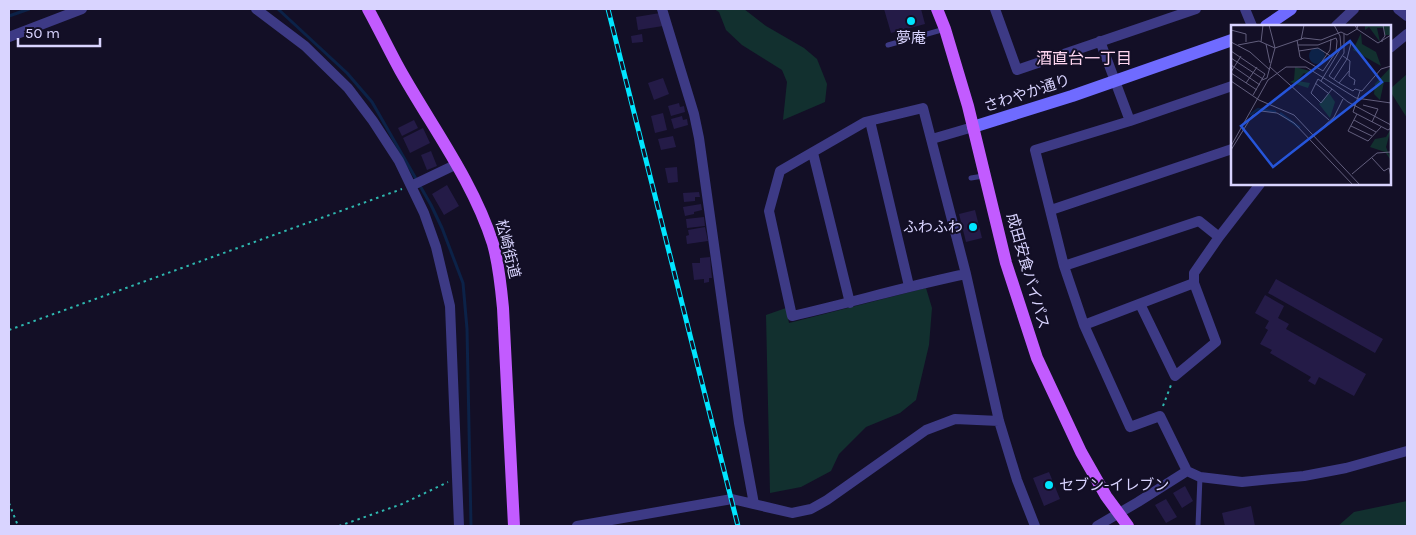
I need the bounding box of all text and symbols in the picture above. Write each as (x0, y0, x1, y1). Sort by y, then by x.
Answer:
scale bar (18, 15, 100, 47)
marker: 夢庵 (905, 15, 917, 27)
text: 50 m (25, 24, 60, 42)
inset map (1231, 25, 1391, 185)
place label: 夢庵 (896, 29, 926, 47)
district label: 酒直台一丁目 (1036, 49, 1132, 68)
street label: さわやか通り (981, 71, 1073, 115)
street label: 成田安食バイパス (1003, 211, 1053, 331)
street label: 松崎街道 (492, 218, 524, 280)
place label: ふわふわ (903, 218, 963, 236)
marker: ふわふわ (967, 221, 979, 233)
place label: セブン-イレブン (1059, 476, 1169, 494)
marker: セブン-イレブン (1043, 479, 1055, 491)

